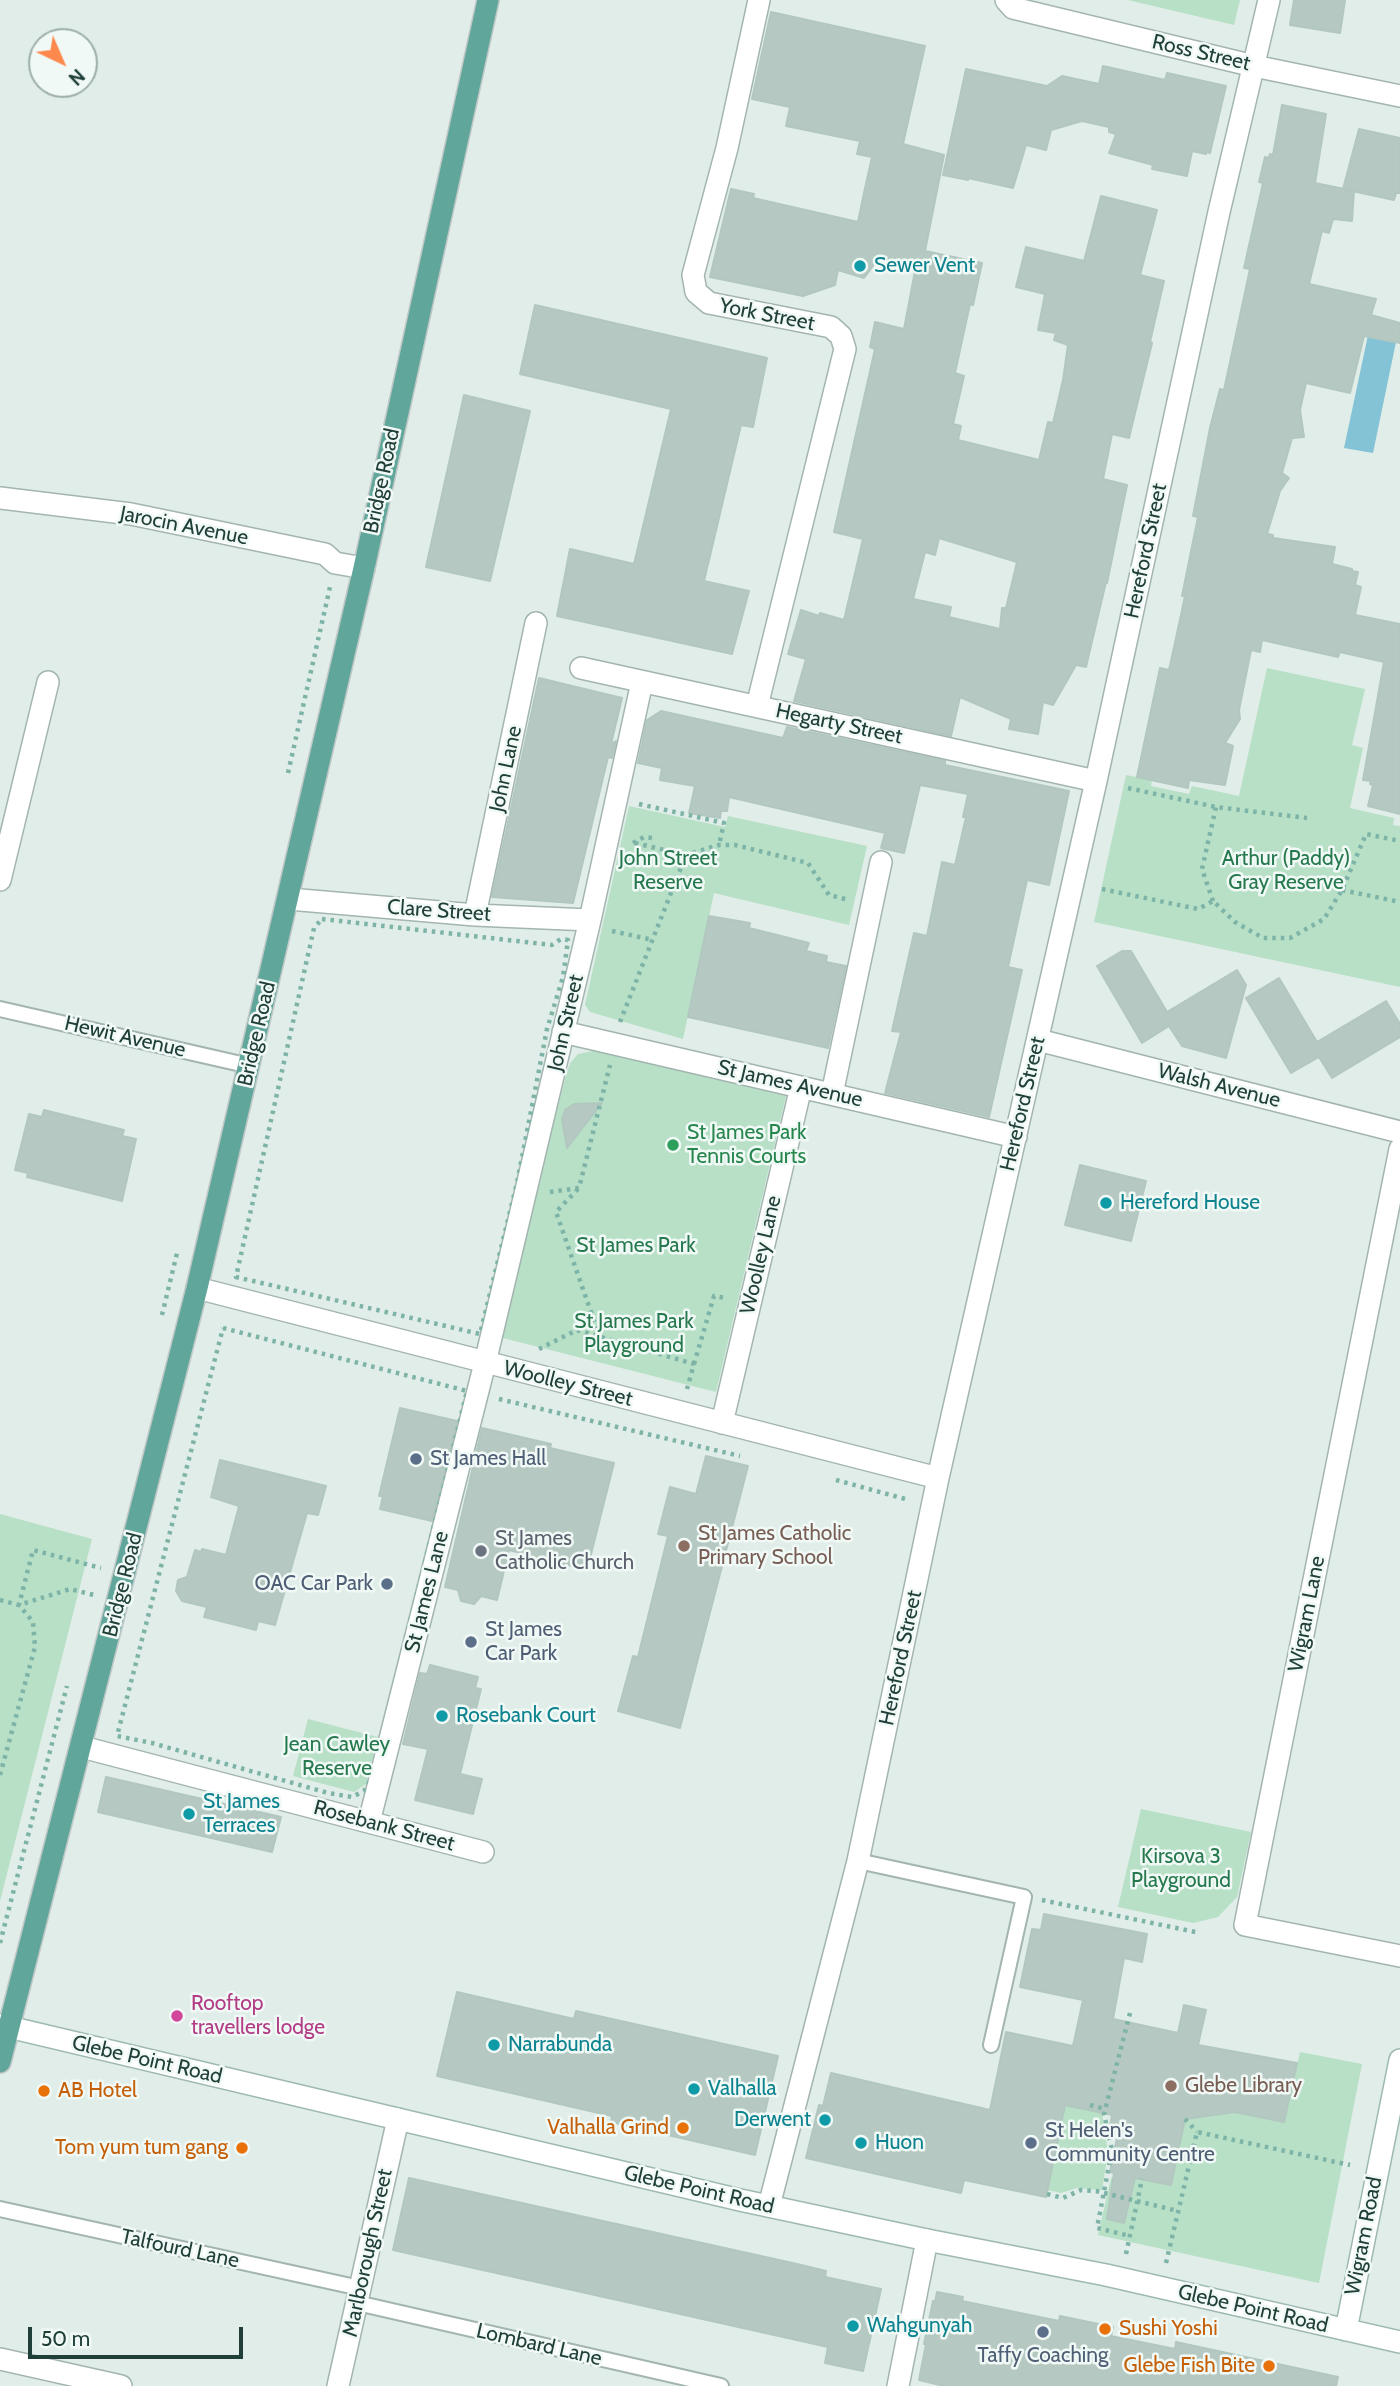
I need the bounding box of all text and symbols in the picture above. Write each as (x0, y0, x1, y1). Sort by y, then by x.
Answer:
north arrow (28, 28, 98, 98)
street label: Ross Street (1149, 29, 1253, 77)
text: N (64, 64, 89, 90)
place label: Sewer Vent (874, 253, 975, 279)
marker: Sewer Vent (852, 258, 868, 274)
street label: York Street (717, 293, 817, 337)
street label: Bridge Road (359, 426, 405, 536)
street label: Hereford Street (1119, 481, 1173, 621)
street label: Jarocin Avenue (118, 501, 250, 551)
street label: Hegarty Street (773, 698, 905, 750)
street label: John Lane (485, 724, 527, 814)
park label: John Street Reserve (619, 846, 717, 896)
park label: Arthur (Paddy) Gray Reserve (1222, 846, 1350, 896)
street label: Clare Street (386, 895, 492, 927)
street label: John Street (543, 972, 589, 1074)
street label: Bridge Road (233, 979, 281, 1089)
street label: Hewit Avenue (62, 1011, 188, 1063)
street label: Hereford Street (995, 1034, 1051, 1174)
street label: St James Avenue (715, 1055, 865, 1113)
street label: Walsh Avenue (1155, 1059, 1283, 1113)
place label: St James Park Tennis Courts (687, 1120, 806, 1170)
marker: St James Park Tennis Courts (665, 1137, 681, 1153)
place label: Hereford House (1120, 1190, 1260, 1216)
street label: Woolley Lane (735, 1193, 787, 1317)
marker: Hereford House (1098, 1195, 1114, 1211)
park label: St James Park (576, 1233, 696, 1259)
park label: St James Park Playground (574, 1309, 694, 1359)
street label: Woolley Street (501, 1356, 635, 1412)
place label: St James Hall (430, 1446, 546, 1472)
marker: St James Hall (408, 1451, 424, 1467)
place label: St James Catholic Primary School (698, 1521, 851, 1571)
place label: St James Catholic Church (495, 1526, 634, 1576)
street label: St James Lane (400, 1528, 454, 1656)
street label: Bridge Road (98, 1530, 148, 1640)
marker: St James Catholic Primary School (676, 1538, 692, 1554)
marker: St James Catholic Church (473, 1543, 489, 1559)
street label: Wigram Lane (1283, 1554, 1331, 1674)
place label: OAC Car Park (254, 1571, 373, 1597)
marker: OAC Car Park (379, 1576, 395, 1592)
street label: Hereford Street (874, 1588, 928, 1728)
place label: St James Car Park (485, 1617, 562, 1667)
marker: St James Car Park (463, 1634, 479, 1650)
place label: Rosebank Court (456, 1703, 596, 1729)
marker: Rosebank Court (434, 1708, 450, 1724)
park label: Jean Cawley Reserve (284, 1732, 390, 1782)
place label: St James Terraces (203, 1789, 280, 1839)
street label: Rosebank Street (311, 1795, 457, 1857)
marker: St James Terraces (181, 1806, 197, 1822)
park label: Kirsova 3 Playground (1131, 1844, 1231, 1894)
place label: Rooftop travellers lodge (191, 1991, 325, 2041)
marker: Rooftop travellers lodge (169, 2008, 185, 2024)
street label: Glebe Point Road (69, 2030, 225, 2090)
place label: Narrabunda (508, 2032, 612, 2058)
marker: Narrabunda (486, 2037, 502, 2053)
place label: Glebe Library (1185, 2073, 1302, 2099)
place label: Valhalla (708, 2076, 776, 2102)
place label: AB Hotel (58, 2078, 137, 2104)
marker: Glebe Library (1163, 2078, 1179, 2094)
marker: Valhalla (686, 2081, 702, 2097)
marker: AB Hotel (36, 2083, 52, 2099)
place label: Derwent (734, 2107, 811, 2133)
marker: Derwent (817, 2112, 833, 2128)
place label: Valhalla Grind (547, 2115, 669, 2141)
place label: St Helen's Community Centre (1045, 2118, 1215, 2168)
marker: Valhalla Grind (675, 2120, 691, 2136)
place label: Huon (875, 2130, 924, 2156)
place label: Tom yum tum gang (55, 2135, 228, 2161)
marker: Huon (853, 2135, 869, 2151)
marker: St Helen's Community Centre (1023, 2135, 1039, 2151)
marker: Tom yum tum gang (234, 2140, 250, 2156)
street label: Glebe Point Road (621, 2160, 777, 2220)
street label: Marlborough Street (338, 2167, 398, 2339)
street label: Wigram Road (1340, 2175, 1388, 2297)
street label: Talfourd Lane (119, 2224, 241, 2274)
street label: Glebe Point Road (1175, 2279, 1331, 2339)
scale bar (32, 2312, 247, 2356)
place label: Wahgunyah (867, 2313, 972, 2339)
place label: Sushi Yoshi (1119, 2316, 1218, 2342)
street label: Lombard Lane (474, 2318, 604, 2372)
marker: Wahgunyah (845, 2318, 861, 2334)
marker: Sushi Yoshi (1097, 2321, 1113, 2337)
marker: Taffy Coaching (1035, 2324, 1051, 2340)
text: 50 m (41, 2326, 90, 2351)
place label: Taffy Coaching (978, 2343, 1108, 2369)
place label: Glebe Fish Bite (1124, 2353, 1255, 2379)
marker: Glebe Fish Bite (1261, 2358, 1277, 2374)

